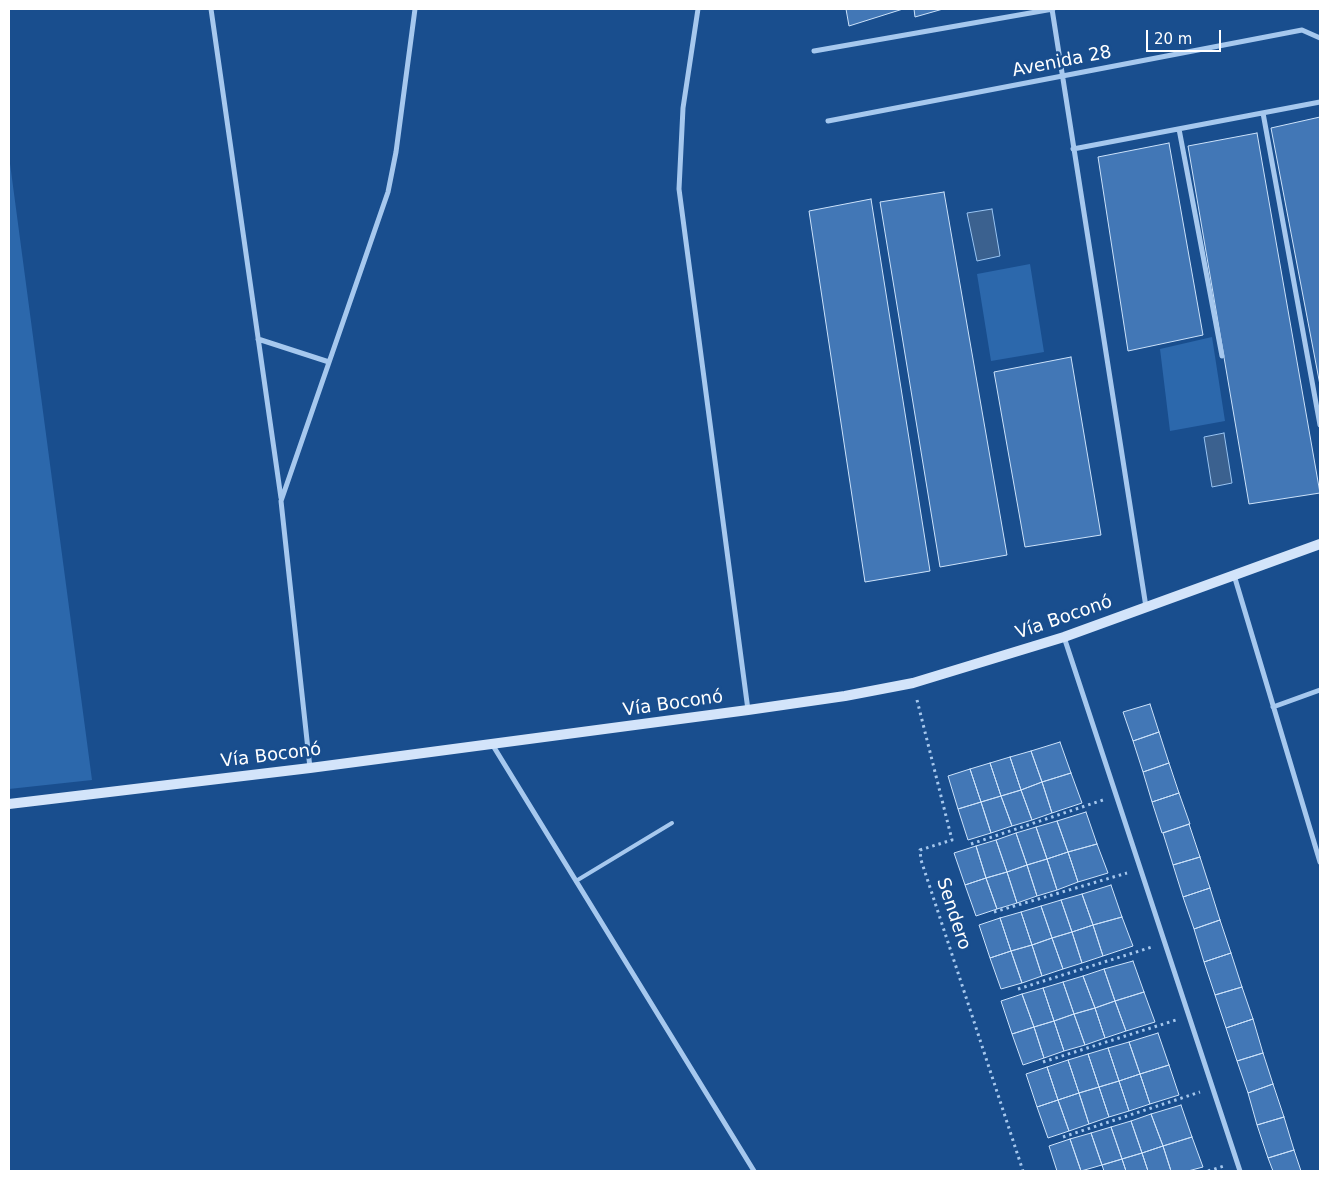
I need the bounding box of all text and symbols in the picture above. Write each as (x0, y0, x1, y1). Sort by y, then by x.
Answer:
scale bar (1149, 20, 1224, 52)
text: 20 m (1154, 30, 1192, 48)
street label: Avenida 28 (1011, 42, 1113, 82)
street label: Vía Boconó (1013, 591, 1115, 645)
street label: Vía Boconó (622, 686, 724, 722)
street label: Vía Boconó (220, 739, 322, 773)
street label: Sendero (931, 875, 975, 953)

